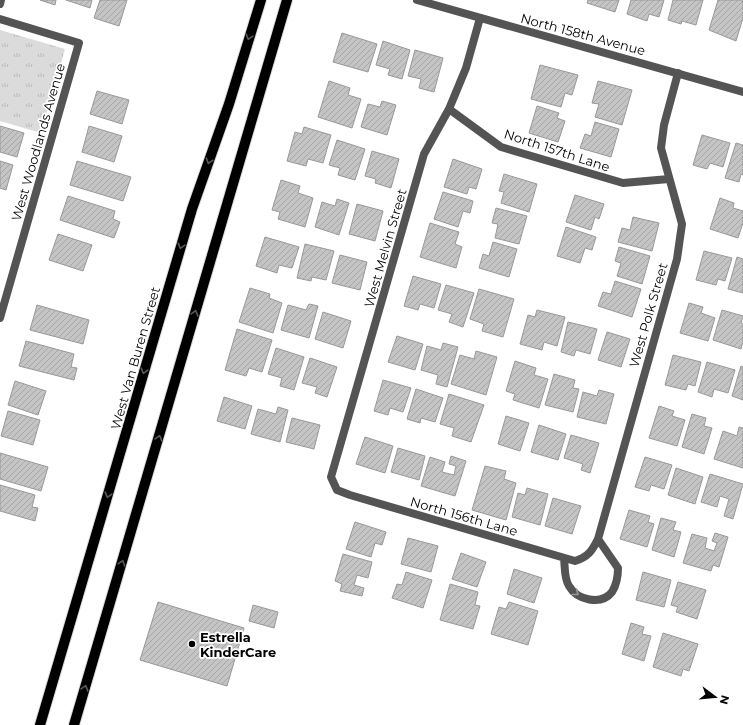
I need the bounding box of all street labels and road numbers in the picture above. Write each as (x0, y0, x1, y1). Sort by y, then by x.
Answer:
street label: North 158th Avenue (519, 10, 647, 58)
street label: West Woodlands Avenue (8, 61, 68, 223)
street label: North 157th Lane (502, 125, 612, 175)
street label: West Melvin Street (360, 187, 410, 309)
street label: West Polk Street (625, 261, 671, 369)
street label: West Van Buren Street (107, 285, 163, 431)
street label: North 156th Lane (408, 493, 520, 539)

